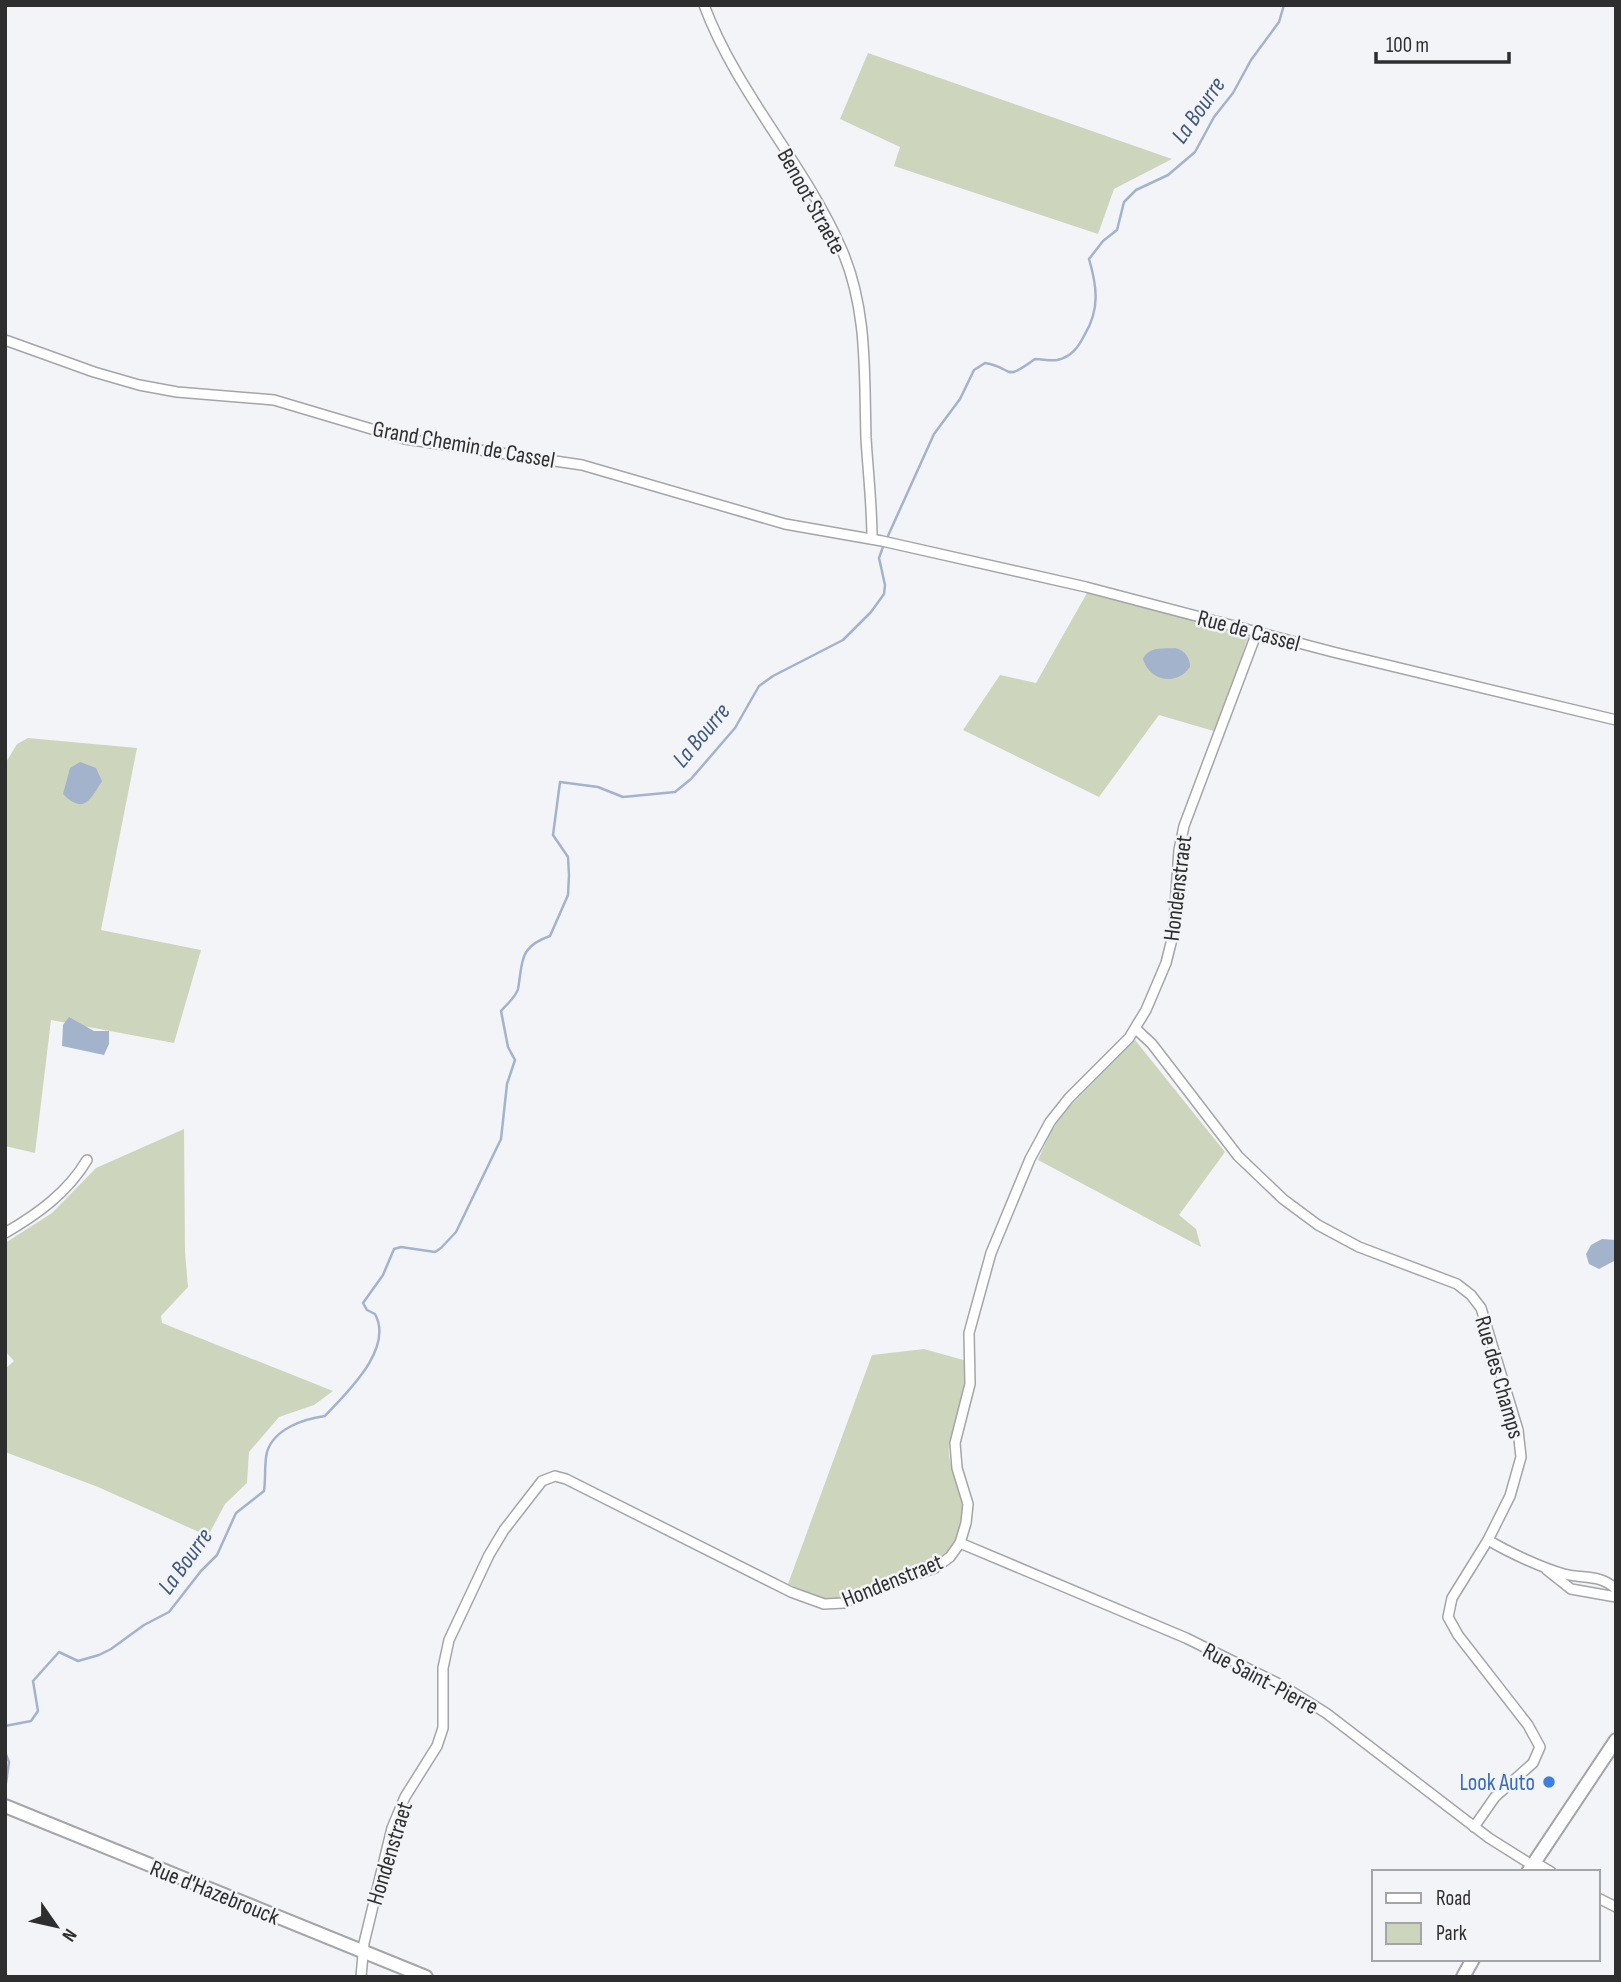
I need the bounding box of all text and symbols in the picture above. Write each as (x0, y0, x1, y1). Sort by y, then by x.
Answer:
scale bar (1376, 21, 1509, 65)
text: 100 m (1386, 33, 1429, 58)
water label: La Bourre (1165, 71, 1232, 149)
street label: Benoot Straete (771, 144, 852, 259)
street label: Grand Chemin de Cassel (371, 415, 557, 475)
street label: Rue de Cassel (1194, 604, 1303, 658)
water label: La Bourre (666, 697, 736, 773)
street label: Hondenstraet (1158, 834, 1198, 943)
street label: Rue des Champs (1468, 1313, 1530, 1442)
water label: La Bourre (152, 1523, 219, 1600)
street label: Hondenstraet (838, 1548, 947, 1614)
street label: Rue Saint-Pierre (1198, 1637, 1323, 1721)
place label: Look Auto (1459, 1769, 1535, 1797)
marker: Look Auto (1541, 1774, 1557, 1790)
street label: Hondenstraet (361, 1798, 419, 1908)
street label: Rue d'Hazebrouck (146, 1854, 284, 1932)
legend (1372, 1870, 1600, 1961)
text: Road (1436, 1886, 1471, 1911)
north arrow (21, 1891, 91, 1961)
text: Park (1436, 1921, 1467, 1946)
text: N (56, 1924, 81, 1945)

